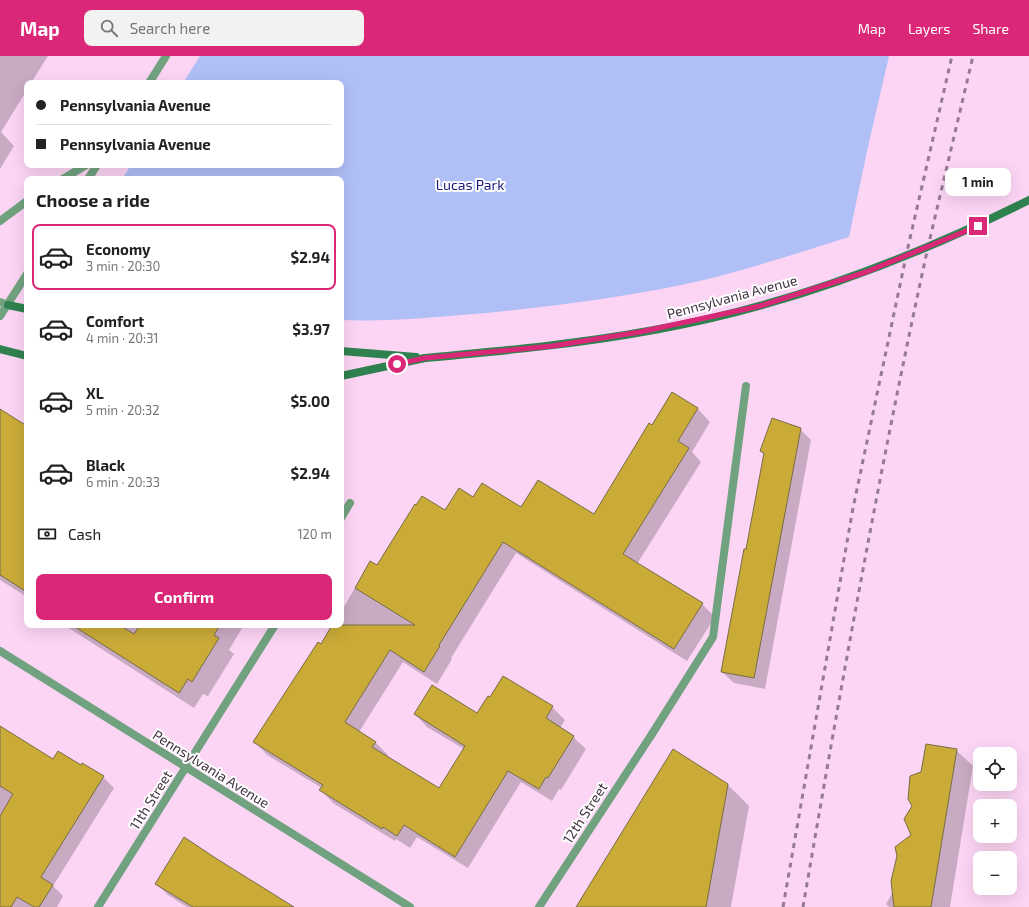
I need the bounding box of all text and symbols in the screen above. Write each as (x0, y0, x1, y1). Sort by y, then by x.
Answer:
search box (84, 10, 364, 46)
text: Map (20, 17, 60, 40)
icon: search (98, 17, 120, 39)
text: Search here (130, 19, 210, 37)
text: Map (858, 20, 886, 37)
text: Layers (908, 20, 950, 37)
text: Share (972, 20, 1009, 37)
text: Pennsylvania Avenue (60, 96, 211, 114)
text: Pennsylvania Avenue (60, 135, 211, 153)
callout: 1 min (945, 168, 1011, 196)
text: 1 min (962, 174, 994, 190)
park label: Lucas Park (436, 176, 504, 193)
text: Choose a ride (36, 189, 150, 211)
route end (969, 217, 987, 235)
icon: car (38, 239, 74, 275)
text: Economy (86, 240, 151, 258)
text: $2.94 (291, 248, 330, 266)
text: 3 min · 20:30 (86, 258, 160, 274)
street label: Pennsylvania Avenue (665, 271, 799, 322)
icon: car (38, 311, 74, 347)
text: Comfort (86, 312, 144, 330)
text: $3.97 (292, 320, 330, 338)
text: 4 min · 20:31 (86, 330, 159, 346)
route start (388, 355, 406, 373)
icon: car (38, 383, 74, 419)
text: XL (86, 384, 104, 402)
text: $5.00 (290, 392, 330, 410)
text: 5 min · 20:32 (86, 402, 160, 418)
icon: car (38, 455, 74, 491)
text: Black (86, 456, 125, 474)
text: $2.94 (291, 464, 330, 482)
text: 6 min · 20:33 (86, 474, 160, 490)
icon: cash (36, 523, 58, 545)
text: Cash (68, 525, 101, 543)
text: 120 m (297, 526, 332, 542)
button: Confirm (36, 574, 332, 620)
street label: Pennsylvania Avenue (150, 726, 273, 811)
map controls (973, 747, 1017, 895)
button: locate (973, 747, 1017, 791)
street label: 11th Street (126, 767, 175, 832)
street label: 12th Street (559, 779, 610, 846)
button: + (973, 799, 1017, 843)
button: − (973, 851, 1017, 895)

